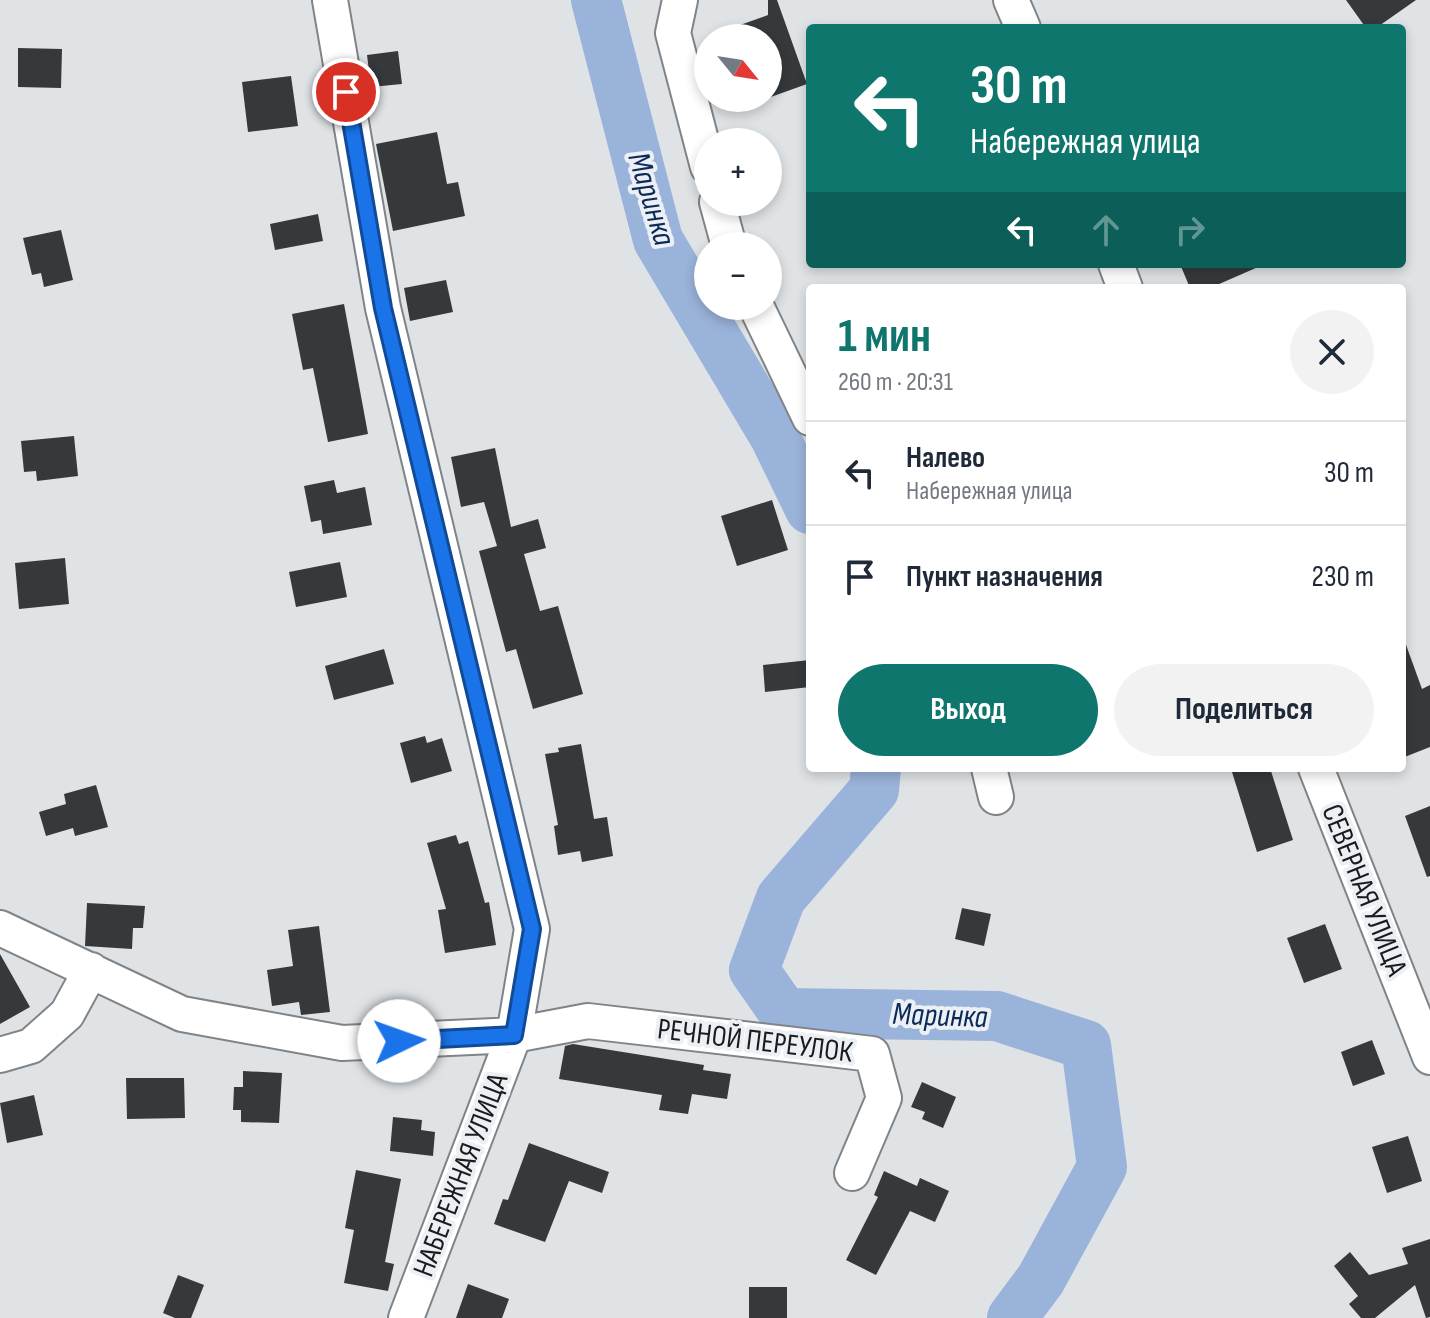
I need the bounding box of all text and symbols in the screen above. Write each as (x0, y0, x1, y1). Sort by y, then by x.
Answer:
north arrow (694, 24, 782, 112)
map controls (694, 24, 782, 320)
text: 30 m (970, 53, 1068, 120)
icon: left (838, 56, 942, 160)
pin (312, 58, 380, 126)
icon: arrive (324, 70, 368, 114)
text: Набережная улица (970, 121, 1201, 164)
button: + (694, 128, 782, 216)
water label: Маринка (618, 148, 684, 250)
icon: left (1000, 208, 1044, 252)
icon: ahead (1084, 208, 1128, 252)
icon: right (1168, 208, 1212, 252)
button: − (694, 232, 782, 320)
text: 1 мин (838, 308, 931, 365)
button: close (1290, 310, 1374, 394)
text: 260 m · 20:31 (838, 367, 953, 398)
text: Налево (906, 440, 985, 476)
icon: left (838, 451, 882, 495)
text: 30 m (1324, 455, 1374, 491)
text: Набережная улица (906, 476, 1073, 507)
icon: arrive (838, 555, 882, 599)
text: Пункт назначения (906, 559, 1103, 595)
text: 230 m (1312, 559, 1374, 595)
button: Выход (838, 664, 1098, 756)
button: Поделиться (1114, 664, 1374, 756)
street label: СЕВЕРНАЯ УЛИЦА (1313, 799, 1415, 981)
water label: Маринка (892, 995, 988, 1037)
position arrow (357, 999, 441, 1083)
street label: РЕЧНОЙ ПЕРЕУЛОК (655, 1011, 855, 1071)
street label: НАБЕРЕЖНАЯ УЛИЦА (406, 1068, 516, 1282)

